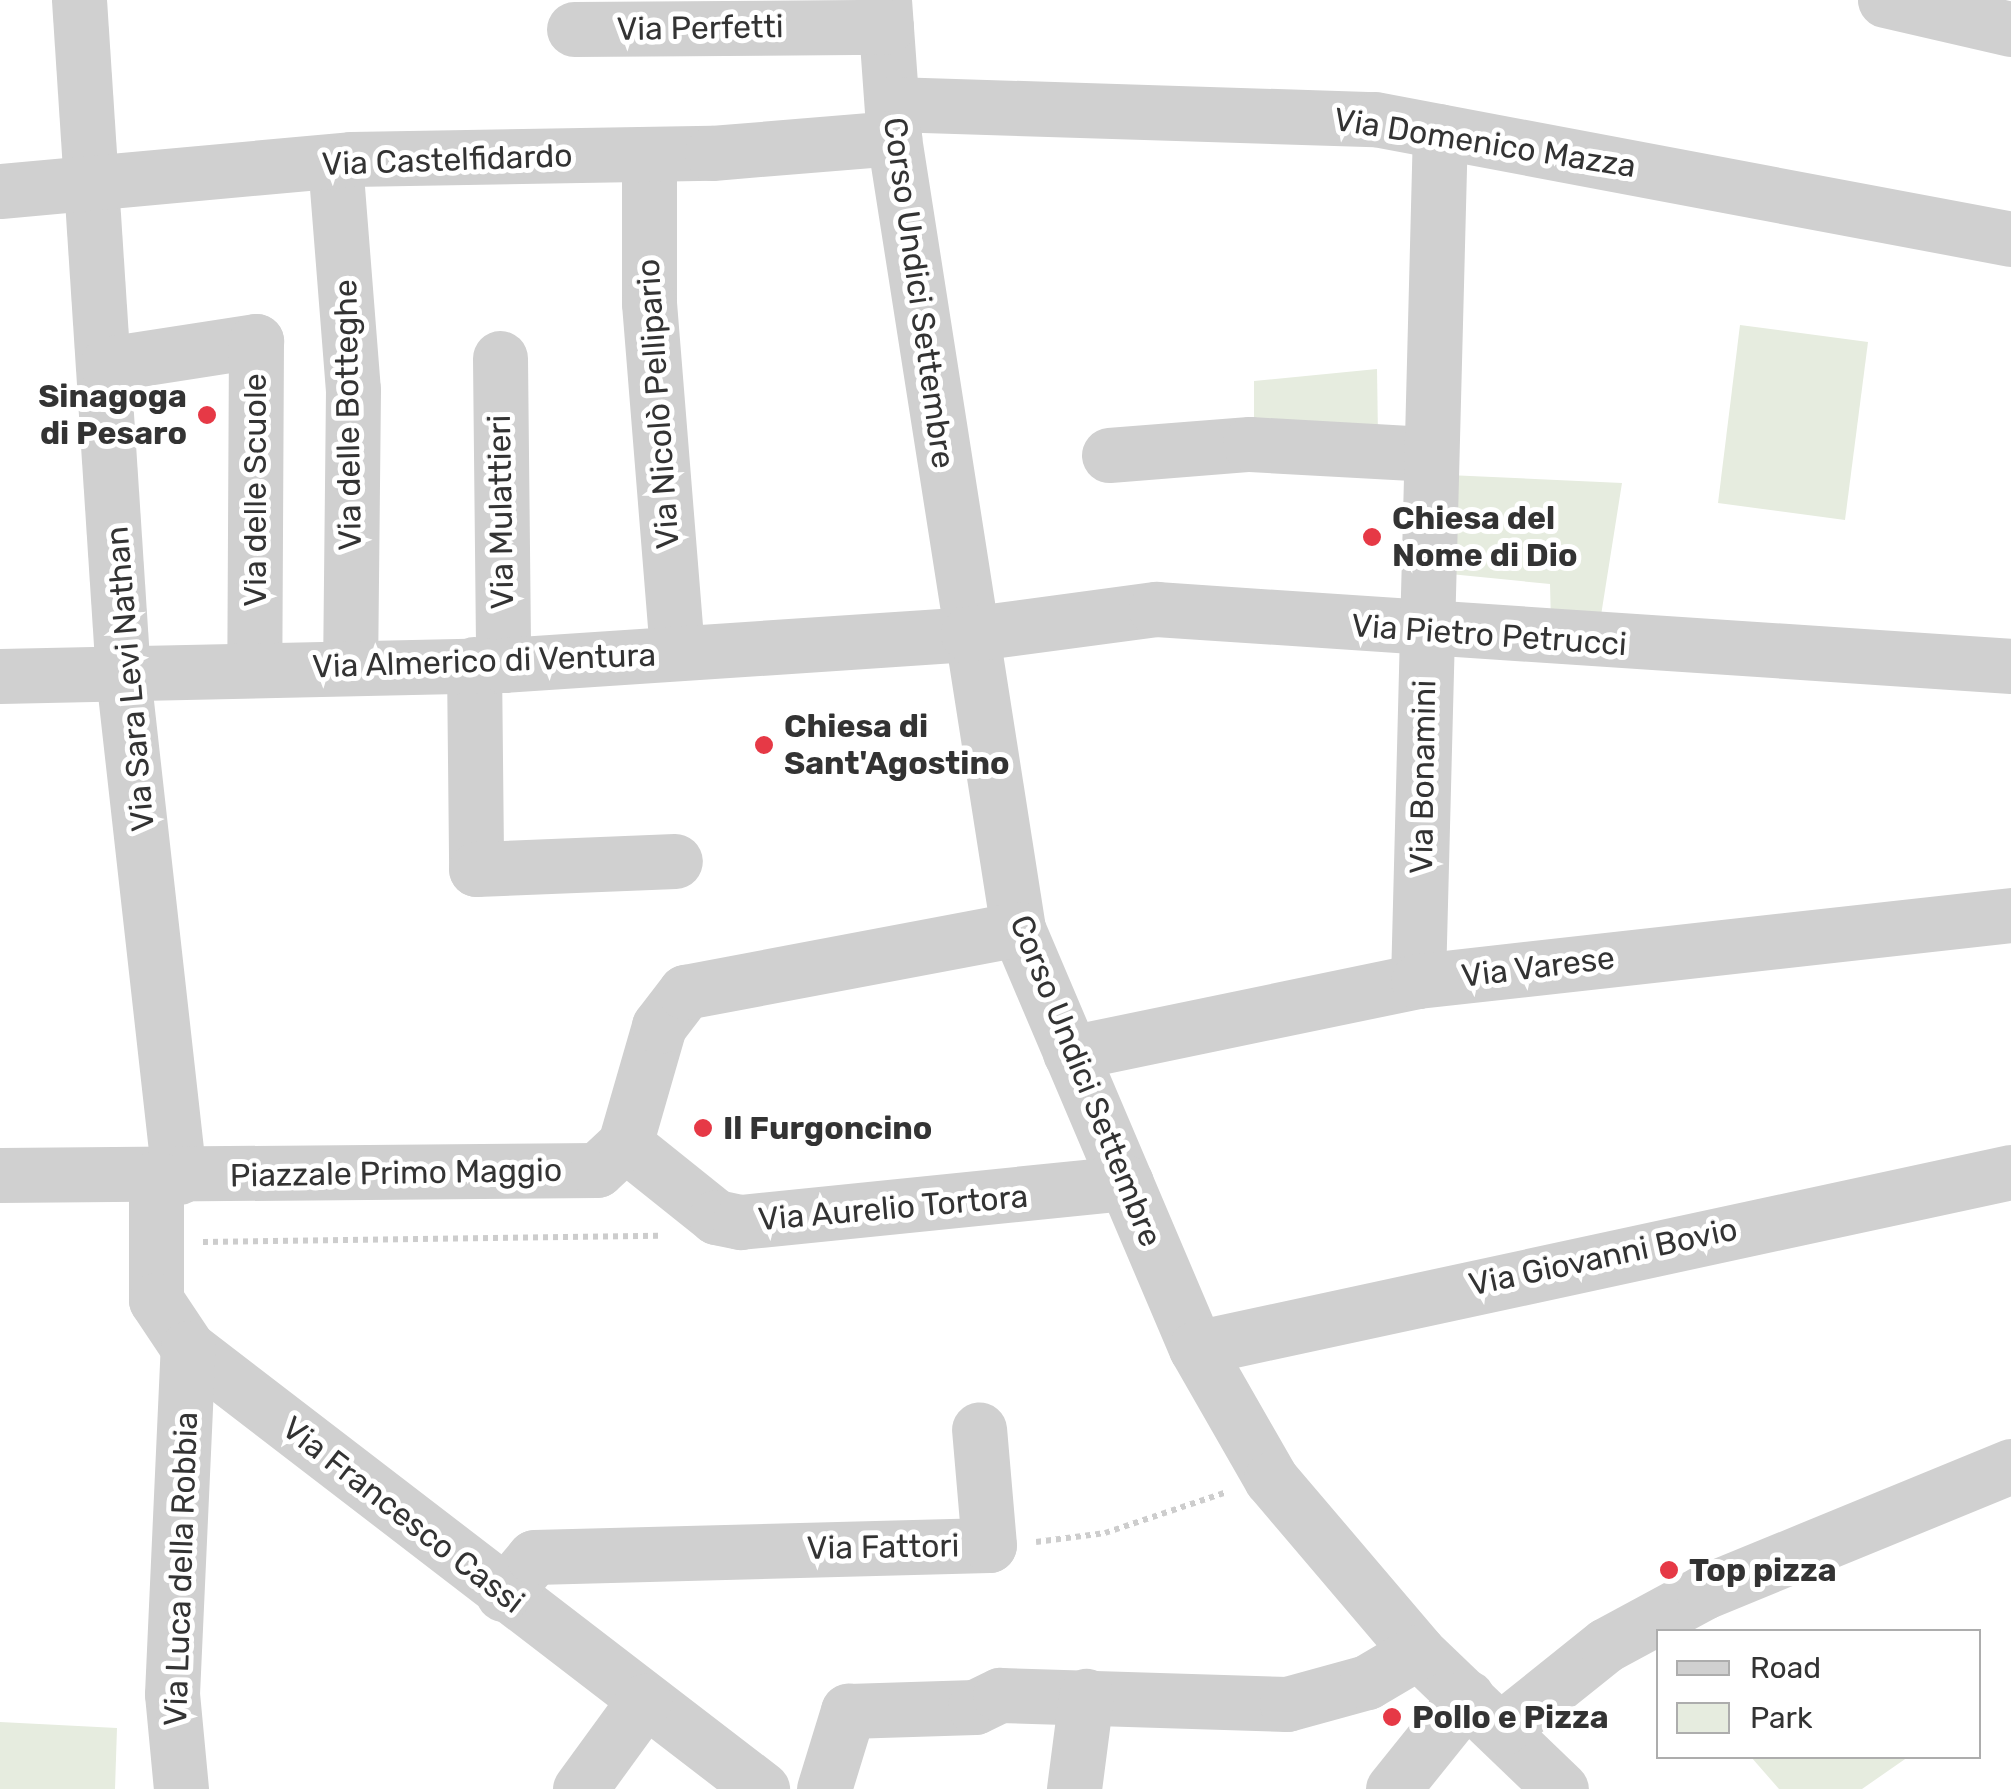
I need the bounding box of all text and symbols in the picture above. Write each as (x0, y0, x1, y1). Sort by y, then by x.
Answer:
street label: Via Perfetti (616, 7, 784, 49)
street label: Via Domenico Mazza (1331, 100, 1639, 186)
street label: Corso Undici Settembre (875, 115, 963, 471)
street label: Via Castelfidardo (321, 136, 573, 184)
street label: Via Nicolò Pellipario (629, 258, 687, 550)
street label: Via delle Botteghe (326, 279, 370, 551)
street label: Via delle Scuole (236, 373, 274, 607)
place label: Sinagoga di Pesaro (38, 378, 187, 453)
marker: Sinagoga di Pesaro (196, 404, 218, 426)
street label: Via Mulattieri (480, 414, 522, 610)
place label: Chiesa del Nome di Dio (1392, 500, 1577, 575)
street label: Via Sara Levi Nathan (98, 525, 162, 833)
marker: Chiesa del Nome di Dio (1361, 526, 1383, 548)
street label: Via Pietro Petrucci (1350, 606, 1628, 664)
street label: Via Almerico di Ventura (311, 636, 657, 686)
street label: Via Bonamini (1402, 680, 1444, 874)
place label: Chiesa di Sant'Agostino (784, 708, 1010, 783)
marker: Chiesa di Sant'Agostino (753, 734, 775, 756)
street label: Corso Undici Settembre (1002, 910, 1170, 1252)
street label: Via Varese (1459, 939, 1617, 995)
place label: Il Furgoncino (723, 1109, 932, 1147)
marker: Il Furgoncino (692, 1117, 714, 1139)
street label: Piazzale Primo Maggio (230, 1151, 562, 1195)
street label: Via Aurelio Tortora (756, 1177, 1030, 1239)
street label: Via Giovanni Bovio (1465, 1210, 1741, 1304)
street label: Via Francesco Cassi (274, 1409, 532, 1621)
street label: Via Luca della Robbia (156, 1411, 206, 1727)
street label: Via Fattori (806, 1526, 960, 1568)
place label: Top pizza (1689, 1551, 1837, 1589)
marker: Top pizza (1658, 1559, 1680, 1581)
legend (1656, 1629, 1981, 1759)
text: Road (1750, 1650, 1821, 1686)
place label: Pollo e Pizza (1412, 1698, 1609, 1736)
text: Park (1750, 1700, 1812, 1736)
marker: Pollo e Pizza (1381, 1706, 1403, 1728)

